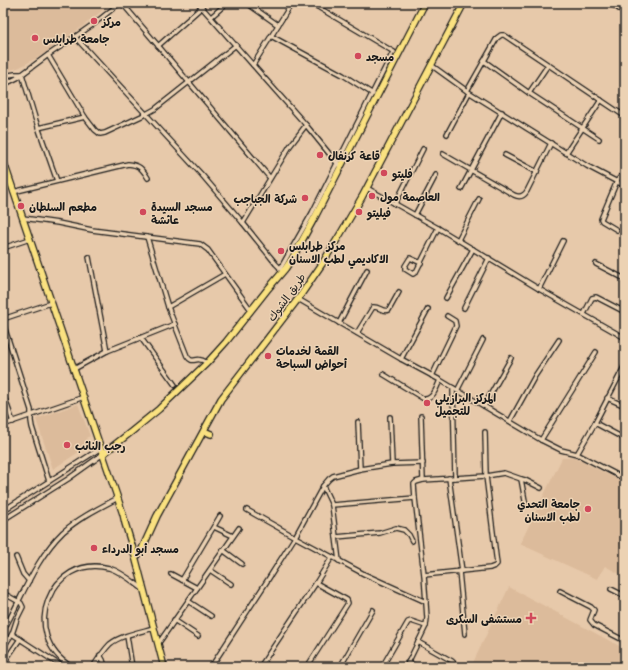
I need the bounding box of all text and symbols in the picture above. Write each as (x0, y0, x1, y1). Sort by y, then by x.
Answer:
place label: مركز (101, 13, 121, 30)
marker: مركز (89, 16, 99, 26)
place label: جامعة طرابلس (43, 30, 109, 47)
marker: جامعة طرابلس (30, 33, 40, 43)
place label: مسجد (366, 48, 394, 65)
marker: مسجد (353, 51, 363, 61)
place label: قاعة كرنفال (328, 147, 380, 164)
marker: قاعة كرنفال (315, 150, 325, 160)
place label: فليتو (391, 165, 413, 182)
marker: فليتو (379, 168, 389, 178)
place label: العاصمة مول (380, 188, 440, 205)
place label: شركة الجباجب (234, 190, 297, 207)
marker: العاصمة مول (367, 191, 377, 201)
marker: شركة الجباجب (300, 193, 310, 203)
place label: مطعم السلطان (29, 198, 97, 216)
place label: مسجد السيدة عائشة (151, 198, 213, 228)
marker: مطعم السلطان (16, 201, 26, 211)
place label: فيليتو (366, 204, 391, 221)
marker: مسجد السيدة عائشة (138, 207, 148, 217)
marker: فيليتو (354, 207, 364, 217)
place label: مركز طرابلس الاكاديمي لطب الاسنان (289, 237, 388, 269)
marker: مركز طرابلس الاكاديمي لطب الاسنان (276, 246, 286, 256)
street label: طريق الشوك (263, 269, 309, 325)
place label: القمة لخدمات أحواض السباحة (276, 342, 347, 372)
marker: القمة لخدمات أحواض السباحة (263, 351, 273, 361)
place label: المركز البرازيلي للتجميل (435, 389, 496, 419)
marker: المركز البرازيلي للتجميل (422, 398, 432, 408)
place label: رجب النائب (75, 437, 125, 454)
marker: رجب النائب (62, 440, 72, 450)
place label: جامعة التحدي لطب الاسنان (517, 495, 580, 525)
marker: جامعة التحدي لطب الاسنان (583, 504, 593, 514)
place label: مسجد أبو الدرداء (102, 540, 179, 557)
marker: مسجد أبو الدرداء (89, 543, 99, 553)
place label: مستشفى السكرى (446, 610, 522, 627)
marker: مستشفى السكرى (525, 612, 537, 624)

